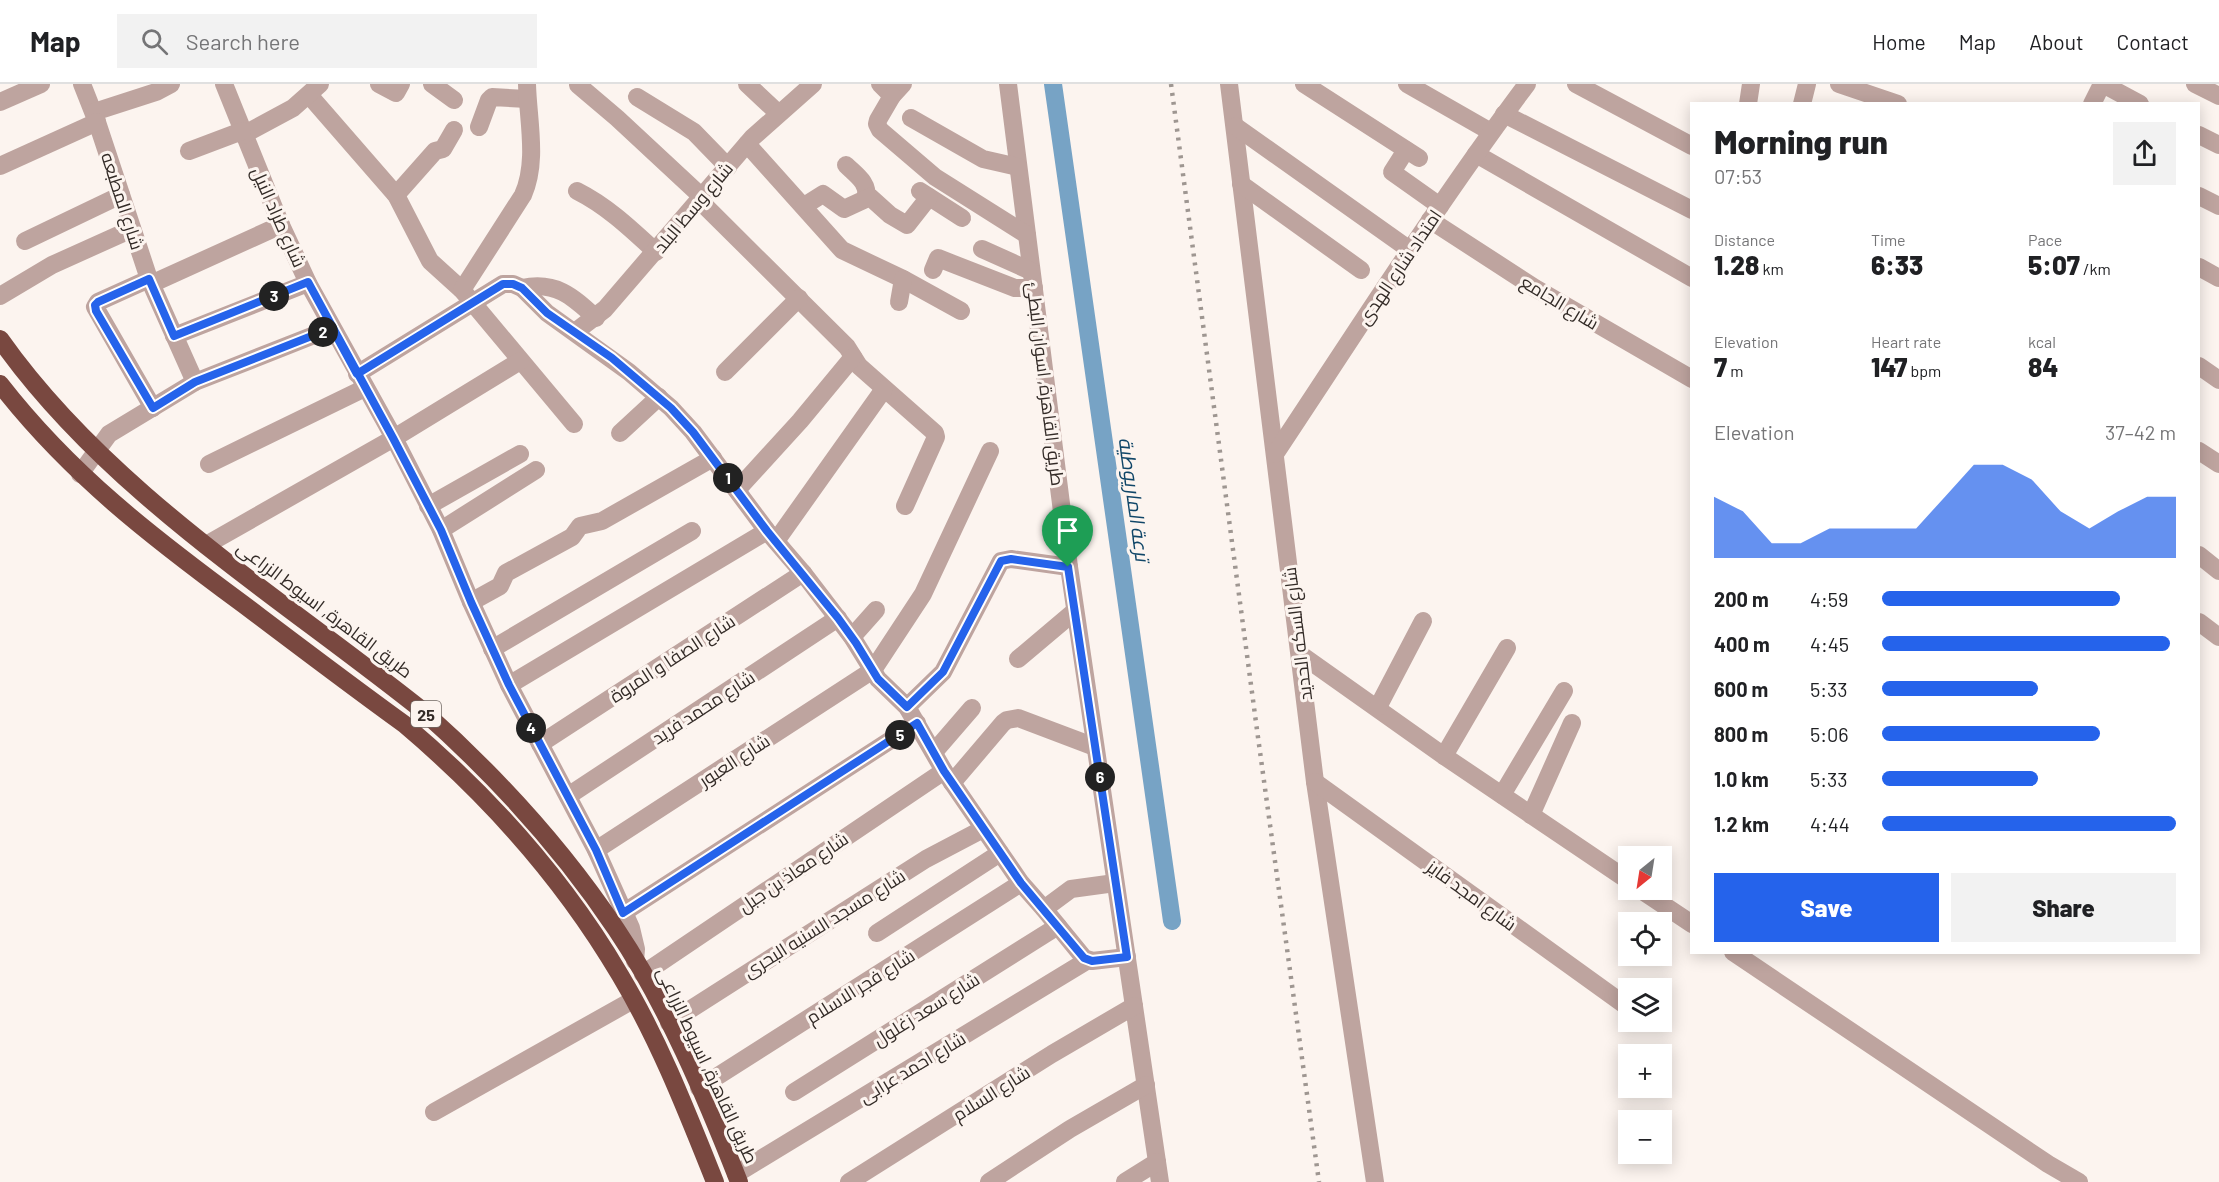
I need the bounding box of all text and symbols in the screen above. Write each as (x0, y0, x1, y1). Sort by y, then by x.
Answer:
search box (117, 14, 537, 68)
text: Map (30, 24, 81, 58)
icon: search (138, 25, 171, 58)
text: Search here (186, 28, 300, 54)
text: Home (1872, 29, 1926, 54)
text: Map (1959, 29, 1996, 54)
text: About (2029, 29, 2084, 54)
text: Contact (2117, 29, 2189, 54)
text: Morning run (1714, 121, 1888, 161)
button: share (2113, 122, 2176, 185)
street label: شارع المطبعه (95, 150, 149, 253)
street label: شارع وسط البلد (649, 157, 739, 258)
street label: شارع طراد النيل (245, 163, 311, 271)
text: 07:53 (1714, 164, 1762, 188)
street label: امتداد شارع الهدى (1352, 205, 1447, 330)
text: Distance (1714, 230, 1775, 249)
text: Time (1871, 230, 1906, 249)
text: Pace (2028, 230, 2062, 249)
text: 1.28 (1714, 249, 1759, 280)
text: 6:33 (1871, 249, 1923, 280)
text: 5:07 (2028, 249, 2080, 280)
text: km (1759, 259, 1784, 278)
text: /km (2080, 259, 2111, 278)
street label: شارع الجامع (1516, 270, 1603, 336)
pin: 3 (259, 281, 289, 311)
street label: طريق القاهرة, اسوان البطئ (1021, 281, 1069, 487)
text: 3 (270, 286, 278, 305)
pin: 2 (308, 317, 338, 347)
text: 2 (319, 322, 327, 341)
text: Elevation (1714, 332, 1778, 351)
text: Heart rate (1871, 332, 1941, 351)
text: kcal (2028, 332, 2056, 351)
text: 7 (1714, 351, 1727, 382)
text: 147 (1871, 351, 1907, 382)
text: 84 (2028, 351, 2059, 382)
text: m (1727, 361, 1744, 380)
text: bpm (1907, 361, 1941, 380)
text: Elevation (1714, 420, 1795, 444)
text: 37–42 m (2105, 420, 2176, 444)
water label: ترعة الماريوطية (1113, 435, 1156, 566)
pin: 1 (713, 463, 743, 493)
text: 1 (725, 468, 731, 487)
pin (1042, 505, 1093, 567)
icon: arrive (1051, 514, 1084, 547)
street label: طريق القاهرة, اسيوط الزراعى (232, 536, 417, 684)
street label: شارع السكه الحديد (1278, 566, 1318, 702)
text: 200 m (1714, 587, 1769, 611)
text: 4:59 (1810, 587, 1849, 611)
street label: شارع الصفا و المروة (605, 609, 740, 708)
text: 400 m (1714, 632, 1770, 656)
text: 4:45 (1810, 632, 1849, 656)
street label: شارع محمد فريد (647, 666, 760, 750)
text: 600 m (1714, 677, 1768, 701)
text: 5:33 (1810, 677, 1848, 701)
road number: 25 (411, 701, 441, 727)
pin: 4 (516, 713, 546, 743)
text: 4 (526, 718, 536, 737)
pin: 5 (885, 720, 915, 750)
text: 800 m (1714, 722, 1768, 746)
text: 5:06 (1810, 722, 1849, 746)
text: 5 (896, 725, 904, 744)
street label: شارع العبور (694, 729, 775, 793)
pin: 6 (1085, 762, 1115, 792)
text: 6 (1096, 767, 1104, 786)
text: 1.0 km (1714, 767, 1769, 791)
text: 5:33 (1810, 767, 1848, 791)
text: 1.2 km (1714, 812, 1769, 836)
text: 4:44 (1810, 812, 1850, 836)
street label: شارع معاذ بن جبل (734, 827, 853, 919)
north arrow (1618, 846, 1672, 900)
map controls (1618, 846, 1672, 1164)
street label: شارع امجد فايز (1421, 855, 1521, 936)
street label: شارع مسجد السنيه البحرى (739, 864, 910, 984)
button: Save (1714, 873, 1939, 942)
button: Share (1951, 873, 2176, 942)
button: locate (1618, 912, 1672, 966)
street label: شارع فجر الاسلام (802, 944, 919, 1030)
street label: طريق القاهرة, اسيوط الزراعى (651, 963, 763, 1167)
street label: شارع سعد زغلول (869, 968, 984, 1052)
button: layers (1618, 978, 1672, 1032)
street label: شارع احمد عرابى (855, 1027, 970, 1109)
button: + (1618, 1044, 1672, 1098)
street label: شارع السلام (948, 1061, 1035, 1127)
button: − (1618, 1110, 1672, 1164)

